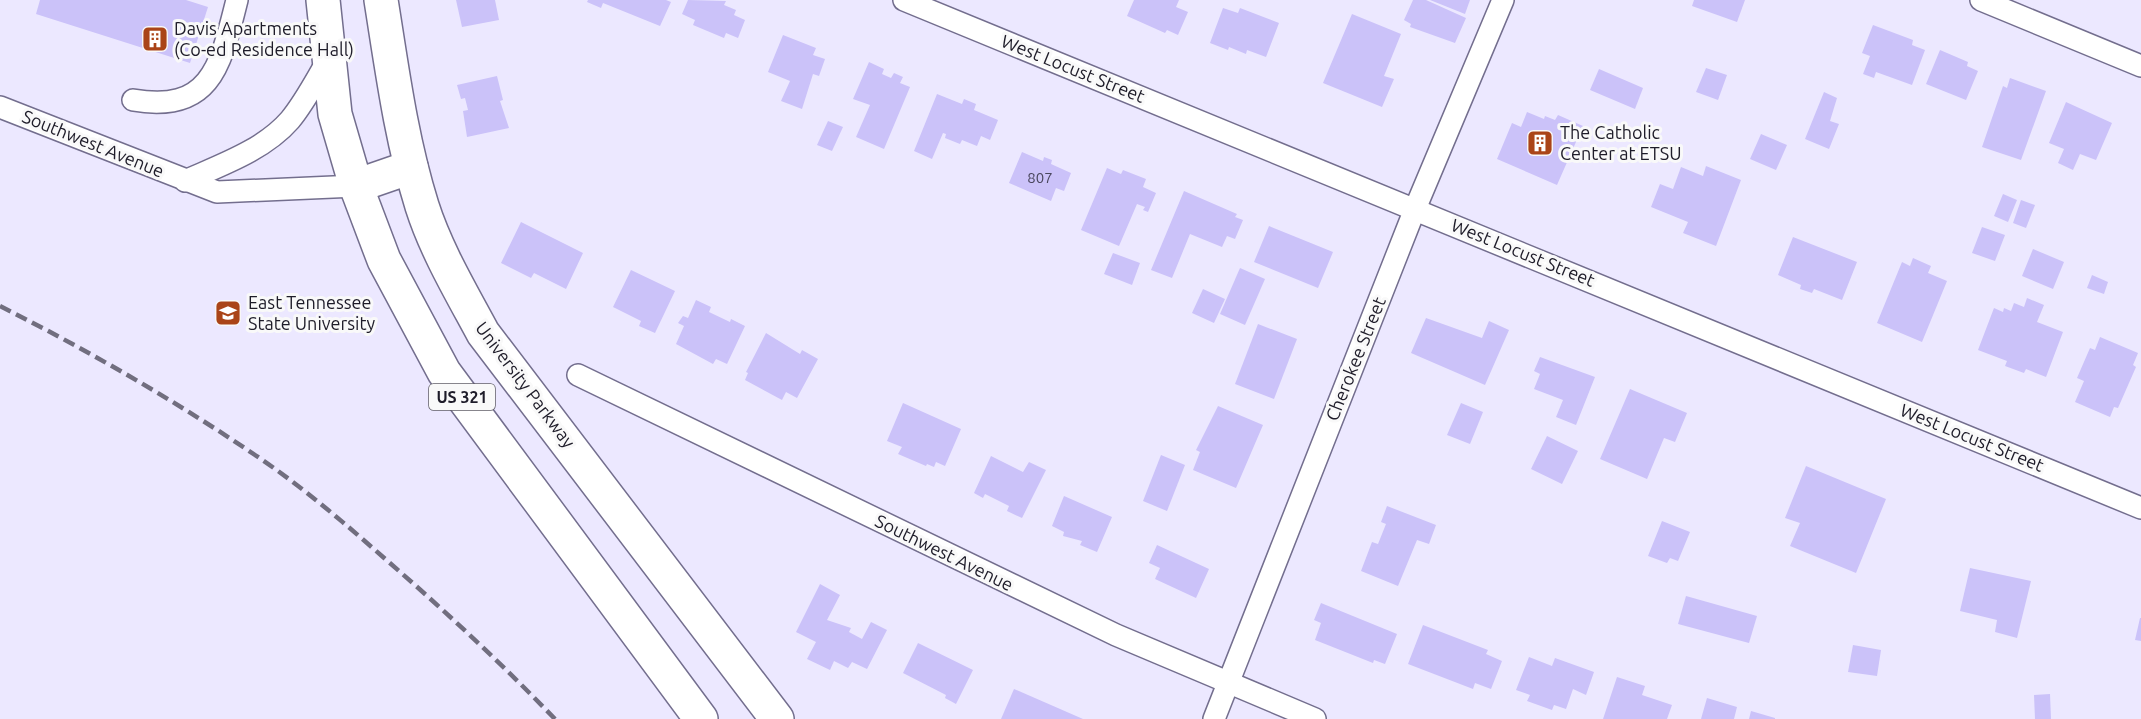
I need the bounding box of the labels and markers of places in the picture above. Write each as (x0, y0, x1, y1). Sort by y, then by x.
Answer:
place label: Davis Apartments (Co-ed Residence Hall) (174, 18, 354, 60)
building icon: Davis Apartments (Co-ed Residence Hall) (140, 24, 170, 54)
place label: The Catholic Center at ETSU (1560, 122, 1681, 163)
building icon: The Catholic Center at ETSU (1525, 128, 1555, 158)
place label: East Tennessee State University (248, 292, 376, 333)
school or university icon: East Tennessee State University (213, 298, 243, 328)

